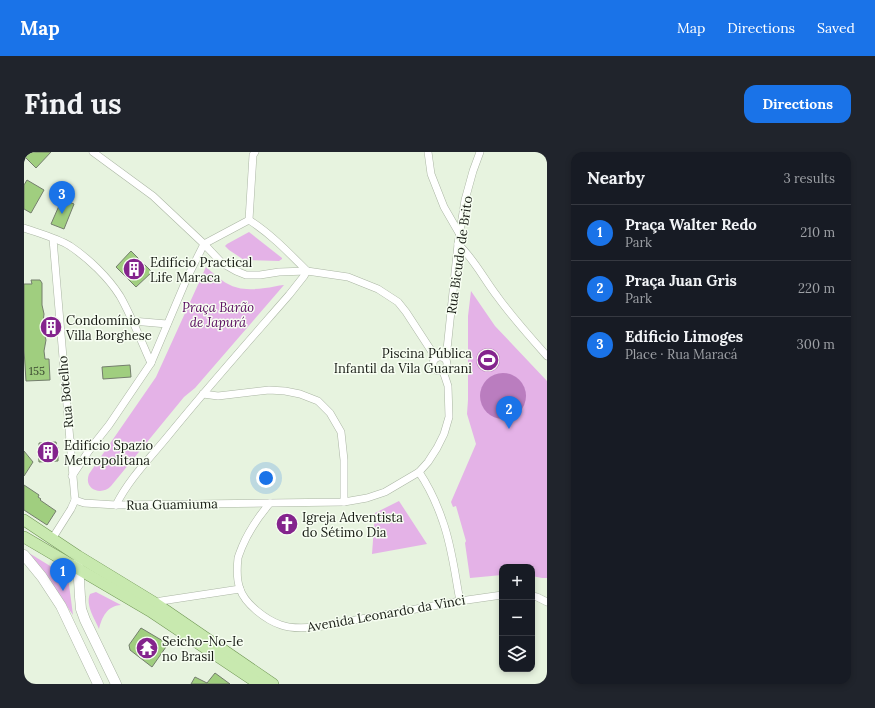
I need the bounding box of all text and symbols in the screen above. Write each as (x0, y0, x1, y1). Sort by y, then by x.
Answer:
text: Map (20, 16, 60, 40)
text: Map (677, 19, 705, 37)
text: Directions (727, 19, 795, 37)
text: Saved (817, 19, 855, 37)
button: Directions (744, 85, 851, 123)
text: Find us (24, 86, 122, 122)
text: Nearby (587, 167, 645, 189)
text: 3 results (783, 170, 835, 187)
pin: 3 (49, 181, 75, 214)
street label: Rua Bicudo de Brito (443, 194, 476, 315)
text: Praça Walter Redo (625, 215, 757, 234)
text: 1 (597, 224, 603, 241)
text: 210 m (800, 224, 835, 241)
text: Park (625, 234, 652, 251)
place label: Edifício Practical Life Maraca (150, 254, 253, 286)
building icon: Edifício Practical Life Maraca (121, 256, 147, 282)
text: Praça Juan Gris (625, 271, 737, 290)
text: 2 (597, 280, 603, 297)
text: 220 m (798, 280, 835, 297)
text: Park (625, 290, 652, 307)
park label: Praça Barão de Japurá (182, 299, 254, 331)
place label: Condomínio Villa Borghese (65, 312, 152, 344)
building icon: Condomínio Villa Borghese (38, 314, 64, 340)
text: Edificio Limoges (625, 327, 743, 346)
text: 3 (596, 336, 604, 353)
text: 300 m (797, 336, 835, 353)
place label: Piscina Pública Infantil da Vila Guarani (334, 345, 472, 377)
text: Place · Rua Maracá (625, 346, 738, 363)
sports icon: Piscina Pública Infantil da Vila Guarani (475, 347, 501, 373)
street label: Rua Botelho (54, 355, 77, 429)
house number: 155 (29, 364, 45, 378)
pin: 2 (496, 396, 522, 429)
place label: Edifício Spazio Metropolitana (64, 437, 154, 469)
building icon: Edifício Spazio Metropolitana (35, 439, 61, 465)
your location (256, 468, 276, 488)
street label: Rua Guamiuma (126, 495, 218, 514)
place label: Igreja Adventista do Sétimo Dia (302, 509, 403, 541)
church icon: Igreja Adventista do Sétimo Dia (274, 511, 300, 537)
pin: 1 (50, 558, 76, 591)
map controls (499, 564, 535, 672)
button: + (499, 564, 535, 600)
street label: Avenida Leonardo da Vinci (305, 591, 467, 636)
button: − (499, 600, 535, 636)
place label: Seicho-No-Ie no Brasil (162, 633, 243, 665)
temple icon: Seicho-No-Ie no Brasil (134, 635, 160, 661)
button: layers (499, 636, 535, 672)

